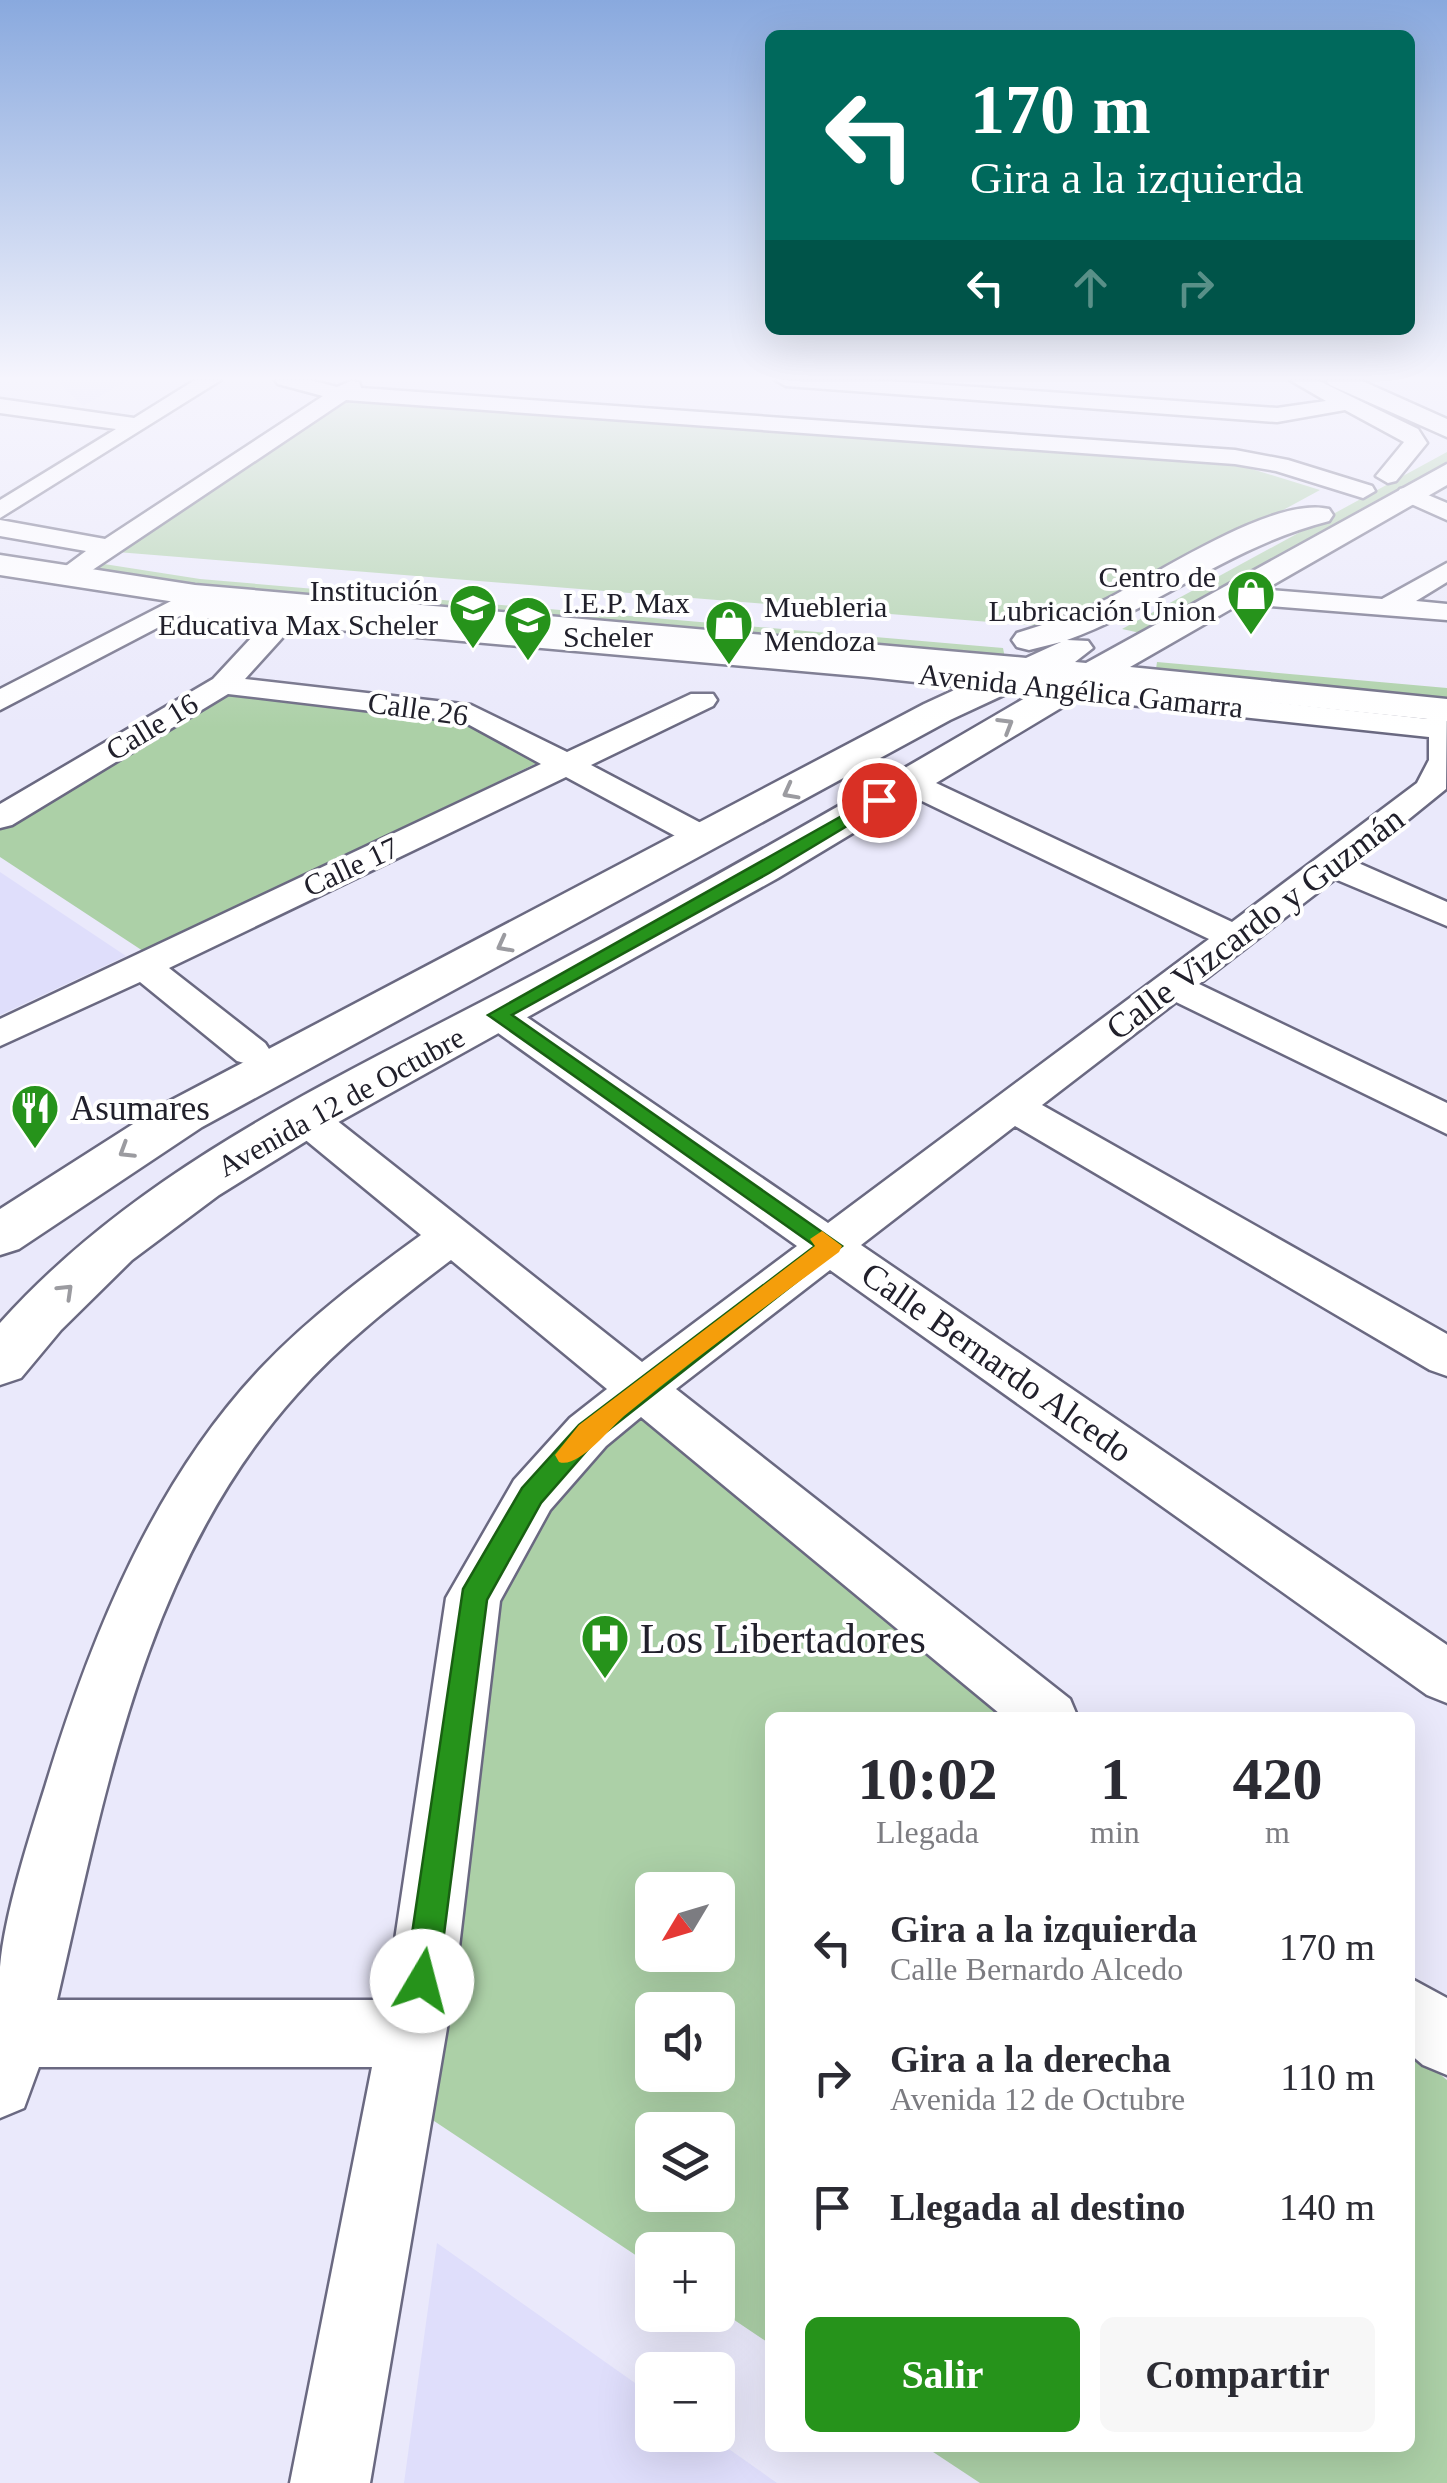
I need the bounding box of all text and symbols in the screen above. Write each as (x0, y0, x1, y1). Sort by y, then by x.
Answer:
icon: left (805, 70, 935, 200)
text: 170 m (970, 71, 1151, 148)
text: Gira a la izquierda (970, 153, 1304, 203)
icon: left (958, 260, 1013, 315)
icon: ahead (1063, 260, 1118, 315)
icon: right (1168, 260, 1223, 315)
place label: Centro de Lubricación Union (989, 560, 1216, 627)
shop icon: Centro de Lubricación Union (1225, 568, 1277, 636)
place label: Institución Educativa Max Scheler (158, 574, 438, 641)
school or university icon: Institución Educativa Max Scheler (447, 582, 499, 650)
place label: I.E.P. Max Scheler (563, 586, 690, 653)
place label: Muebleria Mendoza (764, 590, 887, 657)
school or university icon: I.E.P. Max Scheler (502, 594, 554, 662)
shop icon: Muebleria Mendoza (703, 598, 755, 666)
street label: Avenida Angélica Gamarra (917, 657, 1245, 724)
street label: Calle 26 (366, 685, 470, 732)
street label: Calle 16 (100, 686, 203, 767)
one-way arrow (995, 718, 1013, 737)
pin (837, 758, 922, 843)
icon: arrive (852, 773, 907, 828)
one-way arrow (783, 780, 801, 799)
street label: Calle Vizcardo y Guzmán (1099, 799, 1411, 1048)
street label: Calle 17 (298, 830, 403, 903)
one-way arrow (496, 933, 514, 952)
street label: Avenida 12 de Octubre (212, 1020, 470, 1183)
restaurant icon: Asumares (9, 1082, 61, 1150)
place label: Asumares (70, 1089, 210, 1128)
one-way arrow (119, 1139, 137, 1158)
street label: Calle Bernardo Alcedo (854, 1254, 1139, 1470)
one-way arrow (55, 1285, 73, 1303)
hospital icon: Los Libertadores (579, 1612, 631, 1680)
place label: Los Libertadores (640, 1616, 926, 1662)
text: 10:02 (858, 1746, 998, 1812)
text: 1 (1100, 1746, 1130, 1812)
text: 420 (1232, 1746, 1322, 1812)
text: Llegada (876, 1814, 979, 1850)
text: min (1090, 1814, 1140, 1850)
text: m (1265, 1814, 1290, 1850)
north arrow (635, 1872, 735, 1972)
map controls (635, 1872, 735, 2452)
text: Gira a la izquierda (890, 1908, 1197, 1950)
icon: left (805, 1920, 860, 1975)
text: 170 m (1279, 1926, 1375, 1968)
position arrow (370, 1929, 474, 2033)
text: Calle Bernardo Alcedo (890, 1951, 1183, 1987)
button: sound (635, 1992, 735, 2092)
text: Gira a la derecha (890, 2038, 1171, 2080)
icon: right (805, 2050, 860, 2105)
text: 110 m (1280, 2056, 1375, 2098)
text: Avenida 12 de Octubre (890, 2081, 1185, 2117)
button: layers (635, 2112, 735, 2212)
icon: arrive (805, 2180, 860, 2235)
text: Llegada al destino (890, 2186, 1186, 2228)
text: 140 m (1279, 2186, 1375, 2228)
button: + (635, 2232, 735, 2332)
button: Salir (805, 2317, 1080, 2432)
button: Compartir (1100, 2317, 1375, 2432)
button: − (635, 2352, 735, 2452)

